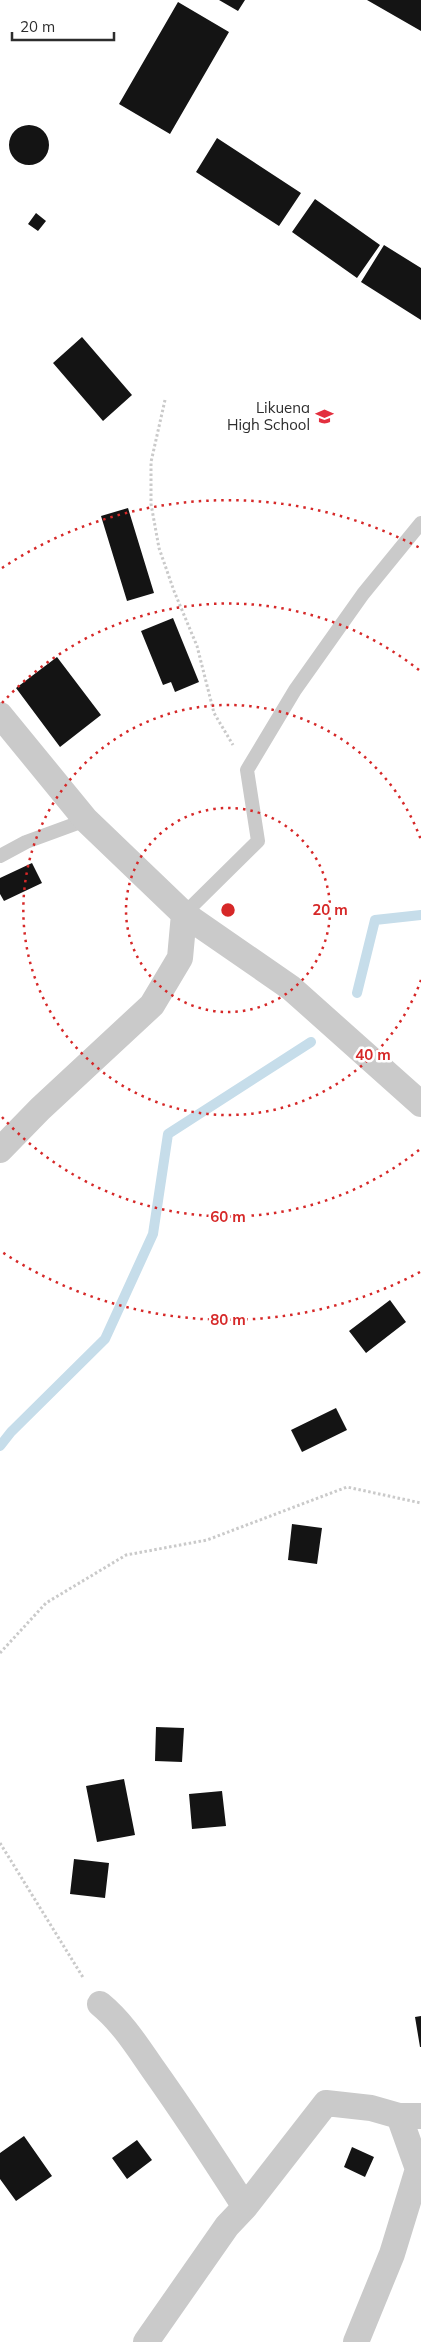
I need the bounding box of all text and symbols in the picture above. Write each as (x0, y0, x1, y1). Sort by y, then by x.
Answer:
scale bar (12, 10, 115, 42)
text: 20 m (20, 17, 55, 36)
place label: Likuena High School (227, 398, 310, 434)
school or university icon: Likuena High School (314, 407, 334, 427)
text: 20 m (312, 900, 348, 919)
centre of rings (219, 901, 237, 919)
text: 40 m (355, 1045, 391, 1064)
text: 60 m (210, 1207, 246, 1226)
text: 80 m (210, 1310, 246, 1329)

